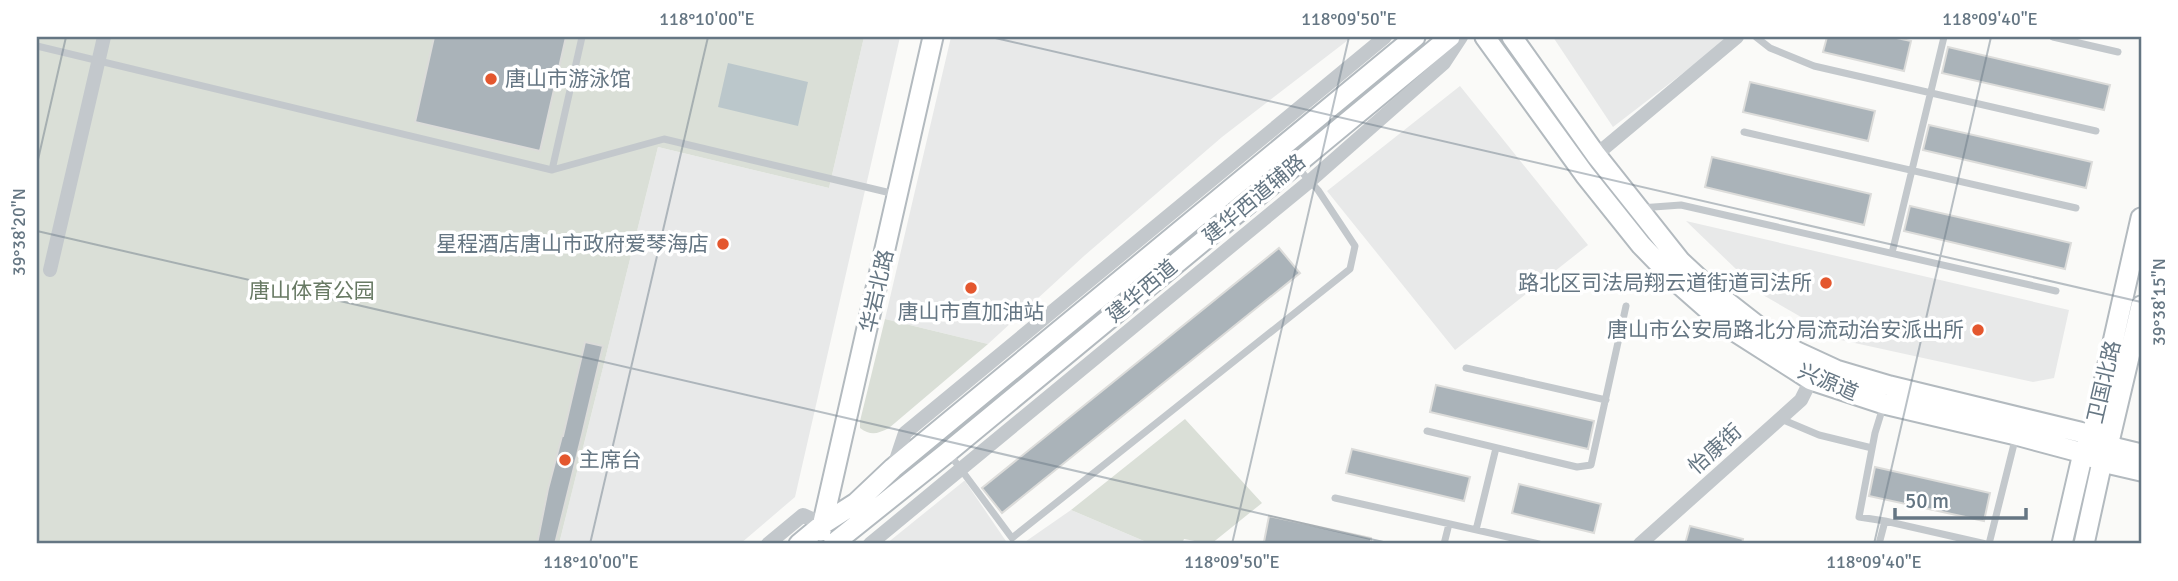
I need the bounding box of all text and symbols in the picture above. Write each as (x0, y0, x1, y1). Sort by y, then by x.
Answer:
text: 118°10'00"E (659, 8, 755, 30)
text: 118°09'50"E (1301, 8, 1397, 30)
text: 118°09'40"E (1942, 8, 2038, 30)
place label: 唐山市游泳馆 (505, 66, 631, 92)
marker: 唐山市游泳馆 (483, 71, 499, 87)
street label: 建华西道辅路 (1197, 149, 1311, 249)
text: 39°38'20"N (8, 188, 30, 276)
place label: 星程酒店唐山市政府爱琴海店 (436, 231, 709, 257)
marker: 星程酒店唐山市政府爱琴海店 (715, 236, 731, 252)
street label: 华岩北路 (855, 247, 899, 335)
street label: 建华西道 (1101, 254, 1183, 328)
text: 39°38'15"N (2148, 258, 2170, 346)
place label: 路北区司法局翔云道街道司法所 (1518, 270, 1812, 296)
marker: 路北区司法局翔云道街道司法所 (1818, 275, 1834, 291)
park label: 唐山体育公园 (249, 278, 375, 304)
marker: 唐山市直加油站 (963, 280, 979, 296)
place label: 唐山市直加油站 (898, 299, 1045, 325)
place label: 唐山市公安局路北分局流动治安派出所 (1607, 317, 1964, 343)
marker: 唐山市公安局路北分局流动治安派出所 (1970, 322, 1986, 338)
street label: 卫国北路 (2082, 338, 2126, 426)
street label: 兴源道 (1794, 358, 1862, 406)
street label: 怡康街 (1683, 418, 1747, 480)
place label: 主席台 (579, 447, 642, 473)
marker: 主席台 (557, 452, 573, 468)
scale bar (1895, 476, 2026, 520)
text: 50 m (1905, 488, 1949, 514)
text: 118°10'00"E (543, 551, 639, 573)
text: 118°09'50"E (1184, 551, 1280, 573)
text: 118°09'40"E (1826, 551, 1922, 573)

